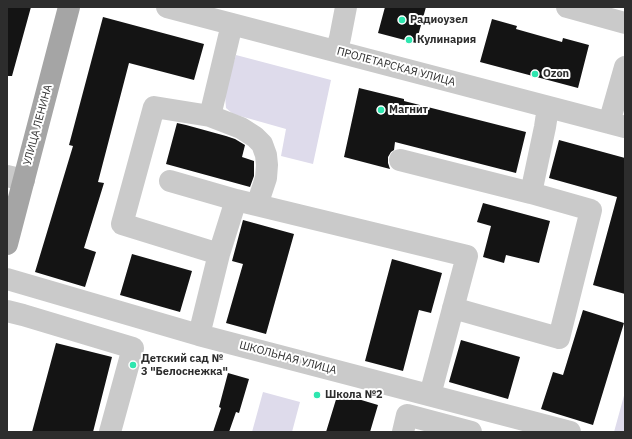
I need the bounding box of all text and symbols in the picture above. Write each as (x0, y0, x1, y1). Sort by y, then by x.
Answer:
place label: Радиоузел (410, 13, 468, 27)
marker: Радиоузел (397, 15, 407, 25)
place label: Кулинария (417, 33, 476, 47)
marker: Кулинария (404, 35, 414, 45)
street label: ПРОЛЕТАРСКАЯ УЛИЦА (335, 45, 457, 89)
place label: Ozon (543, 67, 569, 81)
marker: Ozon (530, 69, 540, 79)
street label: УЛИЦА ЛЕНИНА (21, 83, 55, 167)
place label: Магнит (389, 103, 428, 117)
marker: Магнит (376, 105, 386, 115)
street label: ШКОЛЬНАЯ УЛИЦА (238, 339, 338, 377)
place label: Детский сад № 3 "Белоснежка" (141, 352, 228, 378)
marker: Детский сад № 3 "Белоснежка" (128, 360, 138, 370)
place label: Школа №2 (325, 388, 383, 402)
marker: Школа №2 (312, 390, 322, 400)

